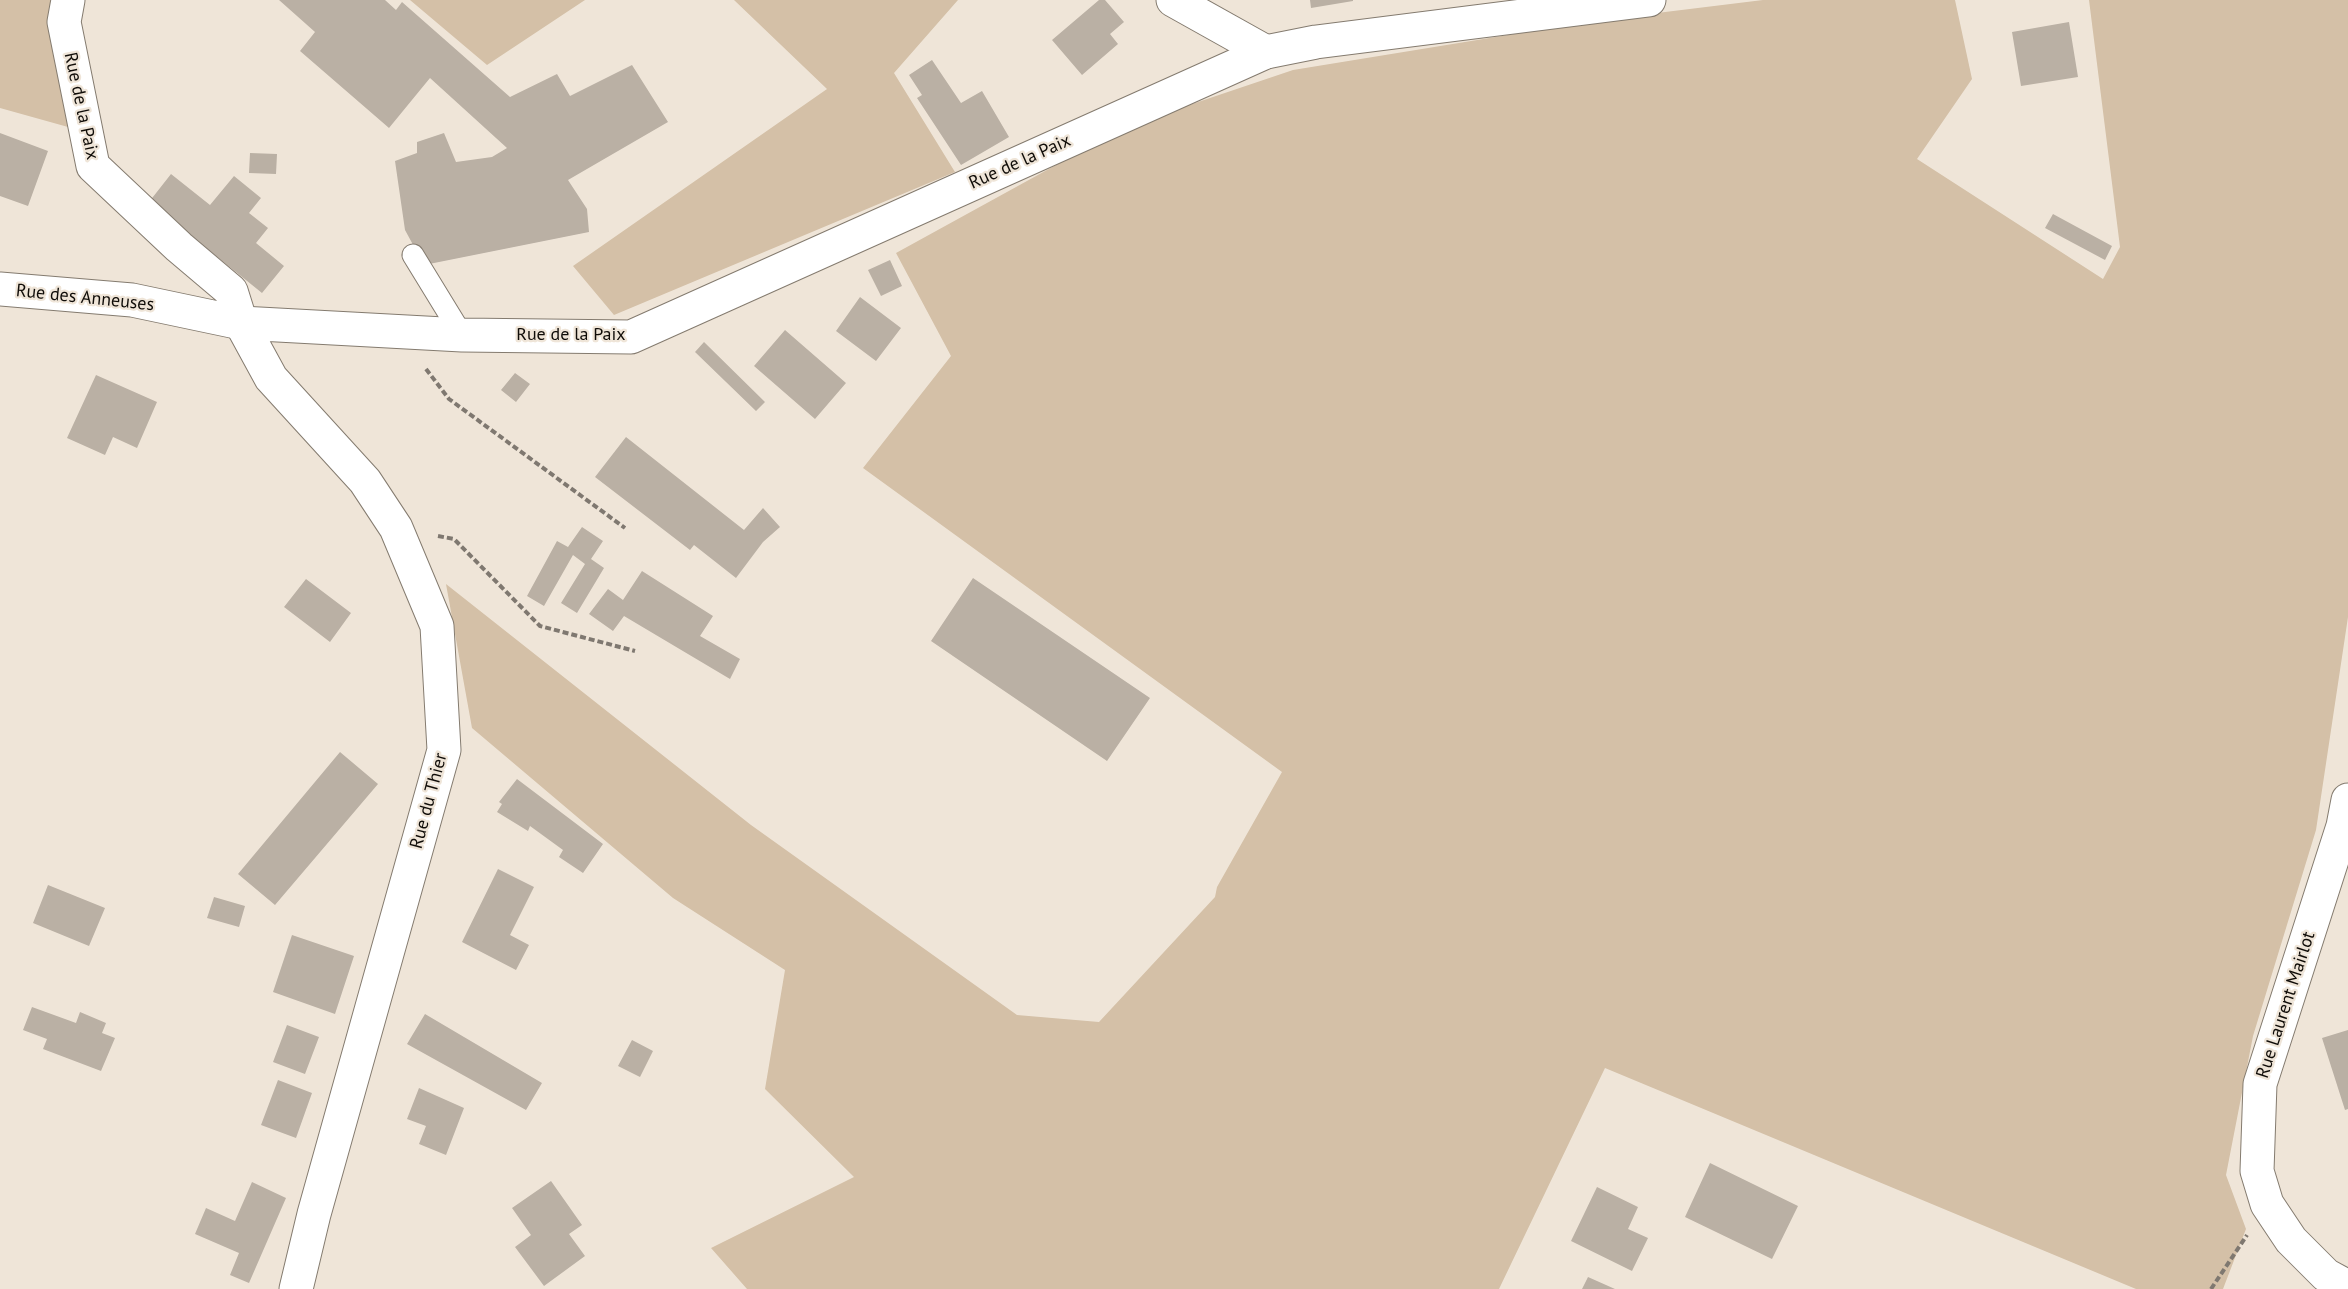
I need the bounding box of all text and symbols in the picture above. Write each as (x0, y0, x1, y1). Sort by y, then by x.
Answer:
street label: Rue de la Paix (59, 50, 103, 162)
street label: Rue de la Paix (966, 130, 1074, 194)
street label: Rue des Anneuses (15, 280, 155, 316)
street label: Rue de la Paix (516, 324, 626, 346)
street label: Rue du Thier (406, 751, 452, 851)
street label: Rue Laurent Mairlot (2252, 929, 2320, 1081)

